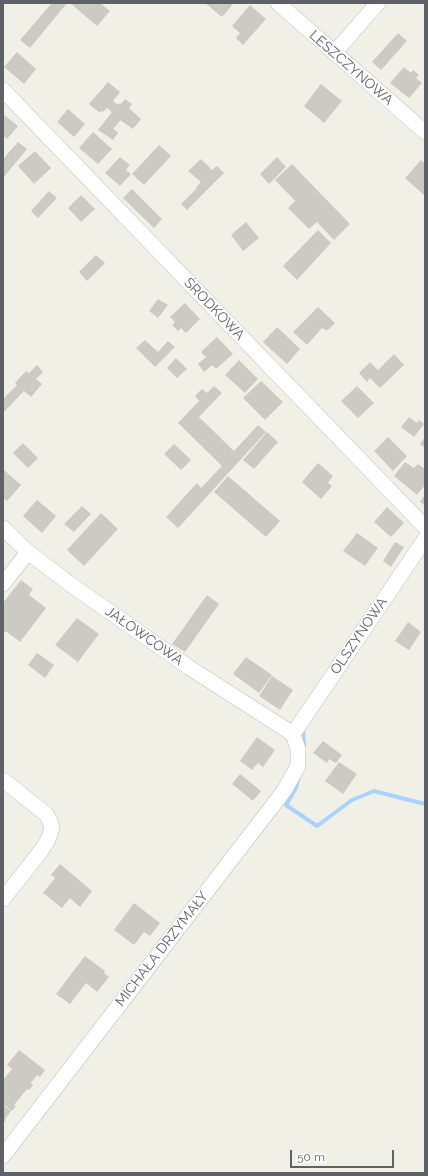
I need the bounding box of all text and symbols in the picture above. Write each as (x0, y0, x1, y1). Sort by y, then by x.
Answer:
street label: LESZCZYNOWA (306, 27, 396, 109)
street label: ŚRODKOWA (180, 274, 248, 344)
street label: OLSZYNOWA (327, 594, 391, 678)
street label: JAŁOWCOWA (102, 603, 186, 669)
street label: MICHAŁA DRZYMAŁY (112, 888, 212, 1010)
scale bar (292, 1142, 396, 1168)
text: 50 m (297, 1150, 325, 1164)

